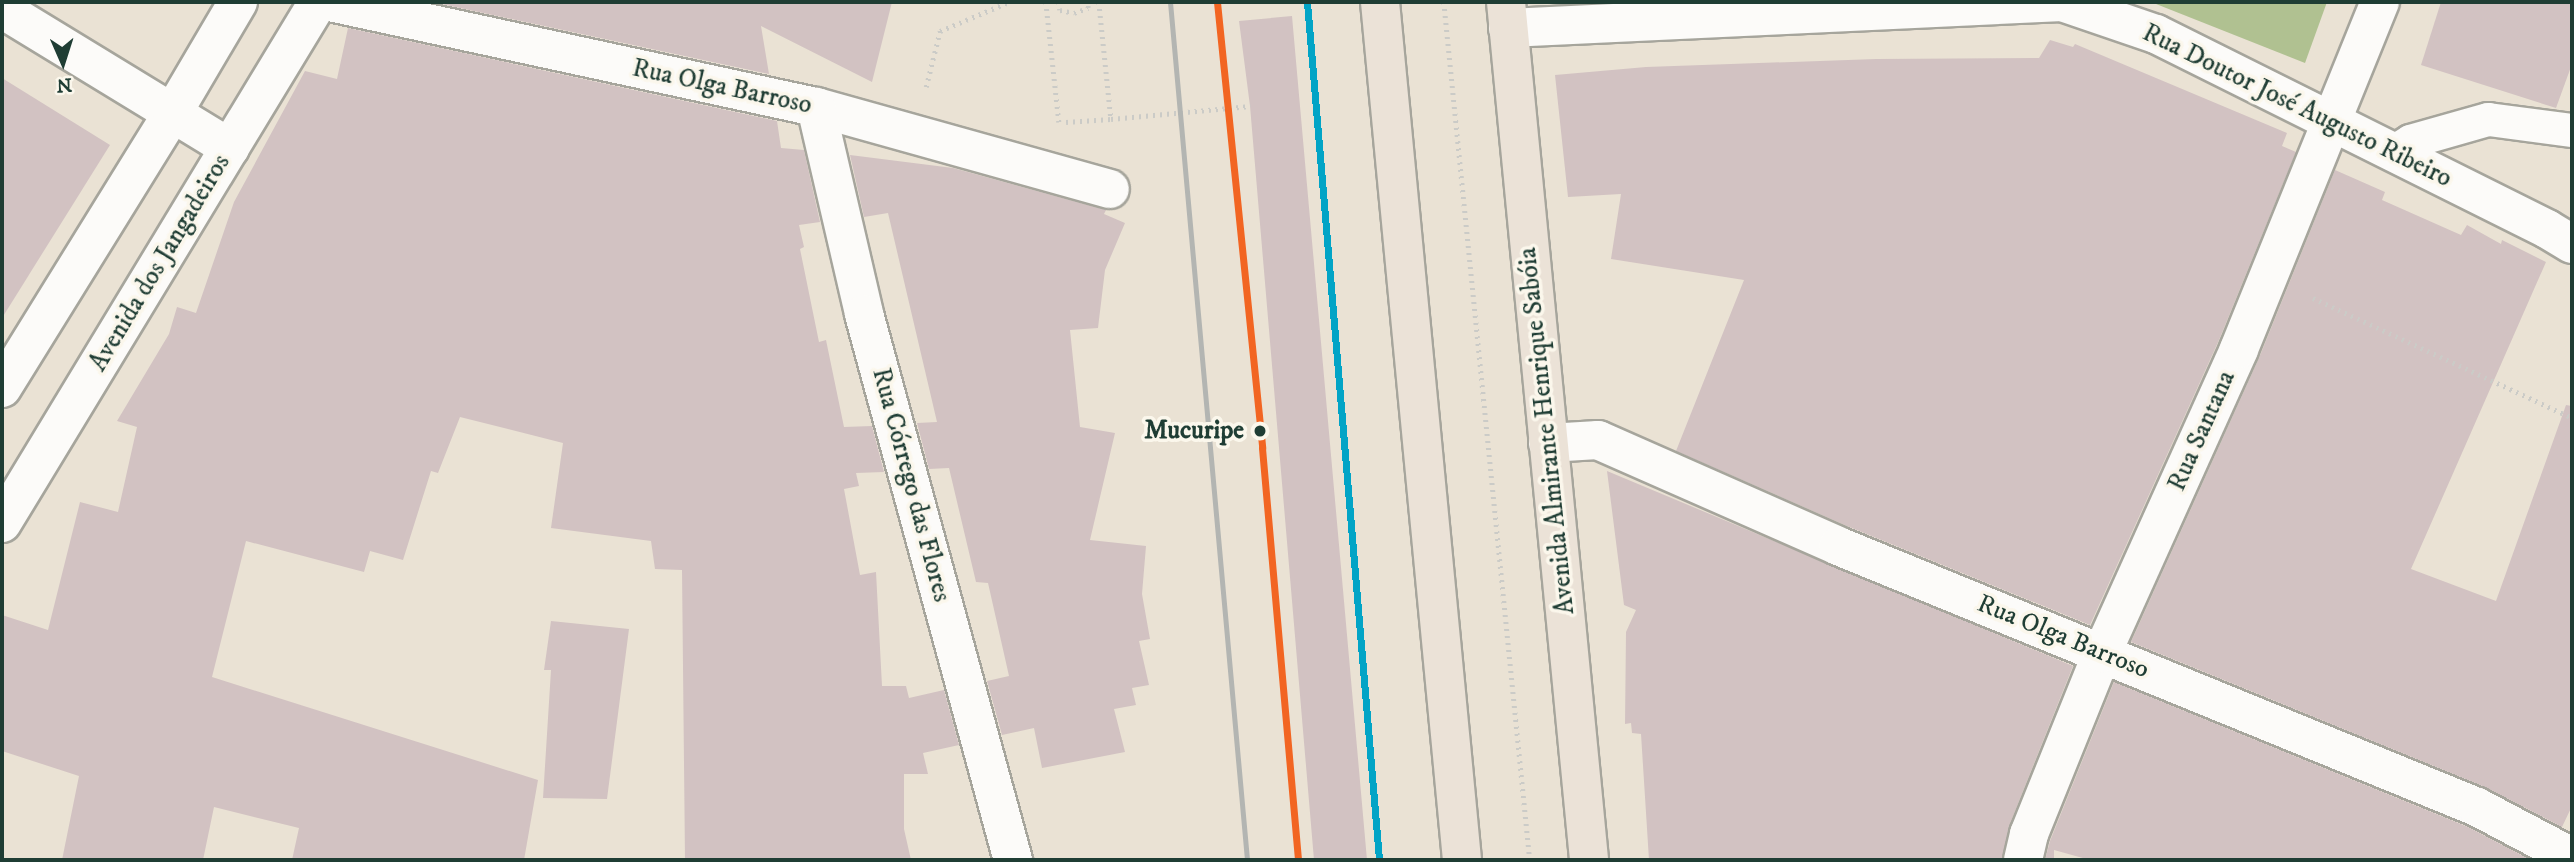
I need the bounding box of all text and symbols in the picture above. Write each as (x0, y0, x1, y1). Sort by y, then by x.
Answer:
street label: Rua Doutor José Augusto Ribeiro (2137, 17, 2457, 195)
north arrow (28, 28, 98, 98)
street label: Rua Olga Barroso (629, 53, 815, 121)
text: N (56, 73, 73, 96)
street label: Avenida dos Jangadeiros (83, 149, 237, 377)
street label: Avenida Almirante Henrique Sabóia (1512, 246, 1582, 616)
street label: Rua Córrego das Flores (865, 365, 957, 605)
street label: Rua Santana (2162, 366, 2242, 496)
place label: Mucuripe (1144, 415, 1244, 447)
marker: Mucuripe (1250, 421, 1270, 441)
street label: Rua Olga Barroso (1973, 588, 2153, 686)

